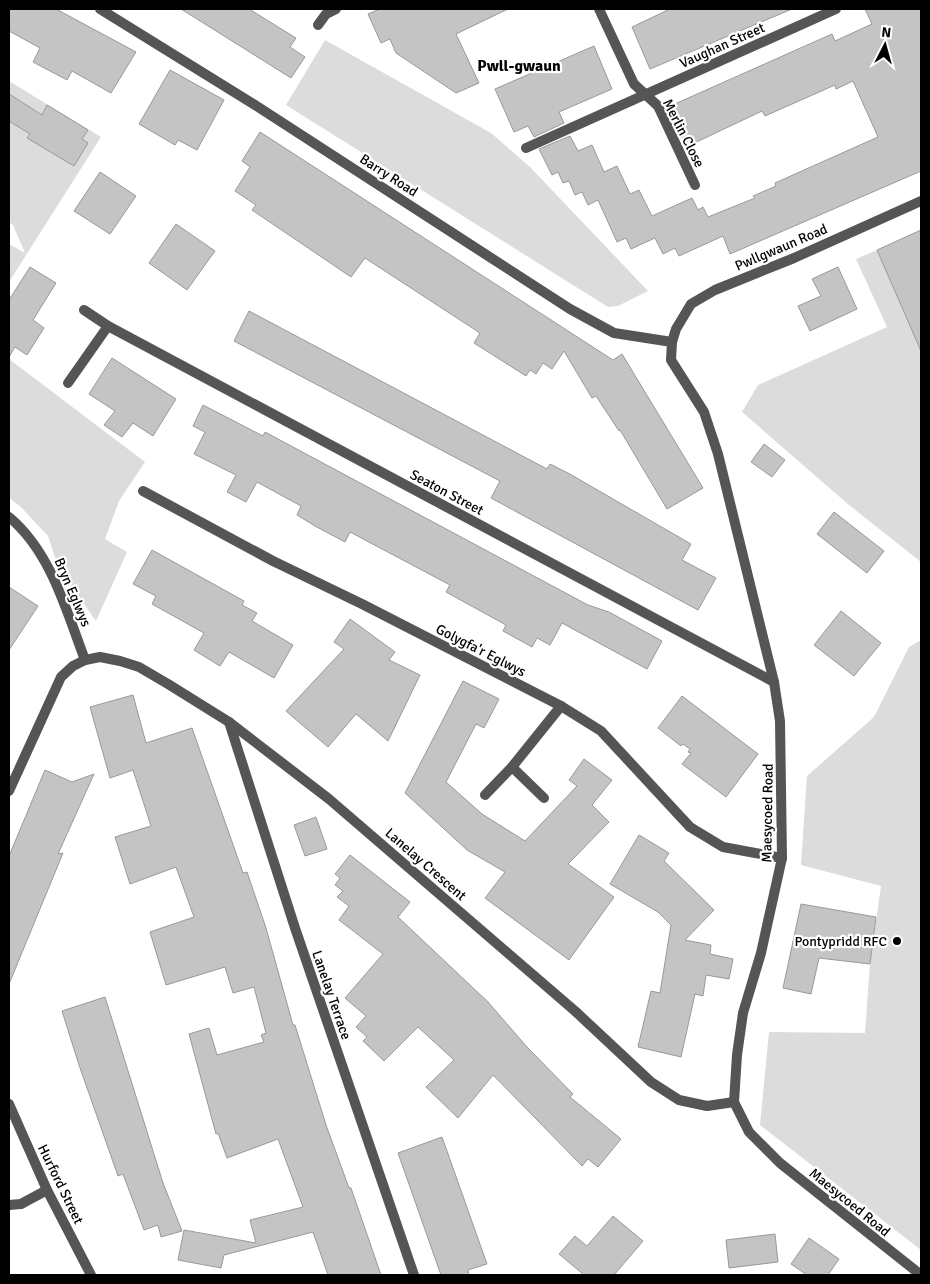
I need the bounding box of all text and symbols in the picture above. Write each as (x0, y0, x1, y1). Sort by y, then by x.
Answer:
street label: Vaughan Street (677, 19, 768, 72)
north arrow (860, 20, 910, 70)
text: N (881, 24, 892, 42)
district label: Pwll-gwaun (477, 56, 561, 76)
street label: Merlin Close (659, 96, 708, 170)
street label: Barry Road (356, 150, 421, 200)
street label: Pwllgwaun Road (732, 220, 830, 275)
street label: Seaton Street (407, 466, 487, 519)
street label: Bryn Eglwys (50, 555, 95, 629)
street label: Golygfa'r Eglwys (433, 620, 529, 680)
street label: Maesycoed Road (758, 763, 777, 863)
street label: Lanelay Crescent (382, 824, 470, 904)
place label: Pontypridd RFC (794, 933, 887, 950)
marker: Pontypridd RFC (891, 935, 903, 947)
street label: Lanelay Terrace (308, 948, 355, 1042)
street label: Hurford Street (34, 1142, 87, 1227)
street label: Maesycoed Road (806, 1165, 894, 1240)

